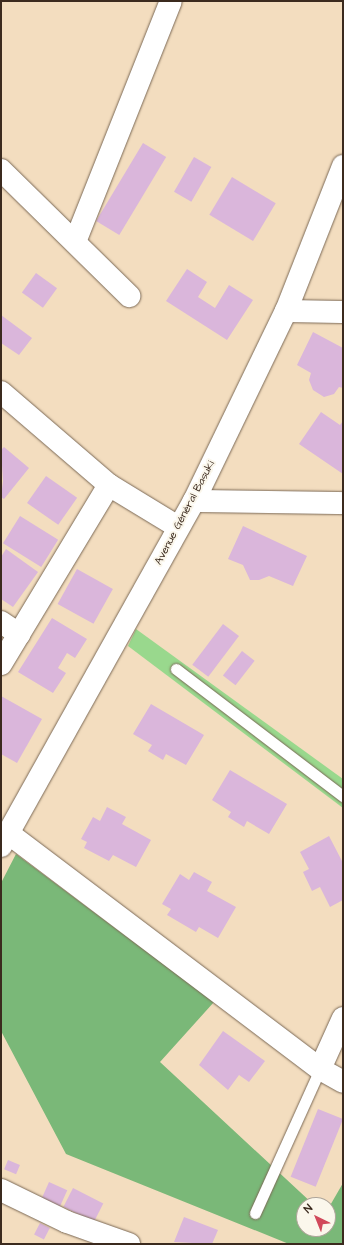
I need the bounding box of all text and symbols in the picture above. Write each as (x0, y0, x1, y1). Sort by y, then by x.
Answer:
street label: Avenue Général Basuki (152, 459, 218, 567)
north arrow (296, 1197, 336, 1237)
text: N (301, 1201, 316, 1216)

